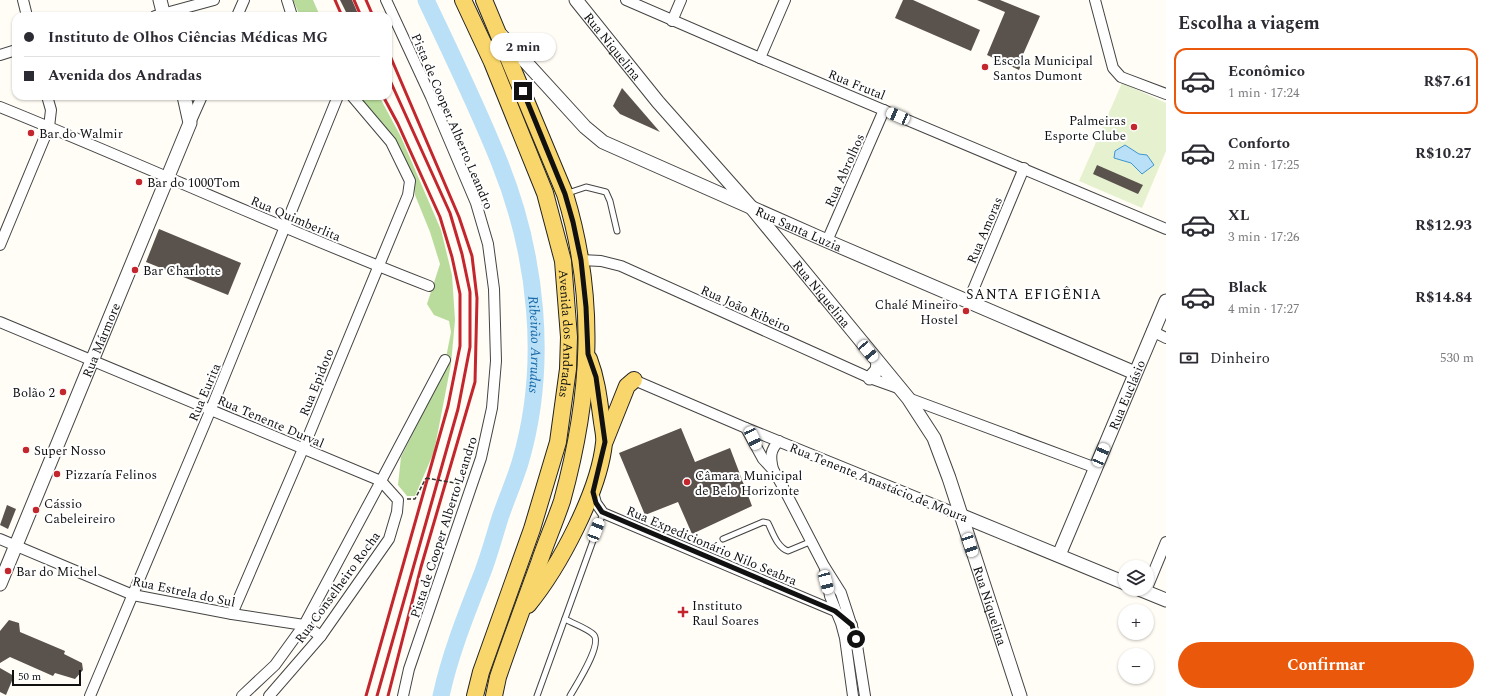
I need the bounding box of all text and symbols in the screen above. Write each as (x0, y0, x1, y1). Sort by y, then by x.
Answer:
street label: Rua Niquelina (579, 8, 646, 86)
text: Escolha a viagem (1178, 10, 1320, 37)
text: Instituto de Olhos Ciências Médicas MG (48, 26, 328, 49)
street label: Pista de Cooper Alberto Leandro (406, 30, 498, 213)
callout: 2 min (490, 33, 556, 61)
text: 2 min (506, 37, 540, 57)
place label: Escola Municipal Santos Dumont (993, 51, 1093, 86)
text: Econômico (1228, 60, 1305, 83)
marker: Escola Municipal Santos Dumont (980, 62, 990, 72)
icon: car (1180, 63, 1216, 99)
text: Avenida dos Andradas (48, 64, 202, 87)
street label: Rua Frutal (825, 64, 888, 106)
text: R$7.61 (1423, 70, 1472, 93)
route end (514, 82, 532, 100)
text: 1 min · 17:24 (1228, 83, 1300, 103)
car (885, 106, 911, 126)
place label: Palmeiras Esporte Clube (1044, 111, 1126, 146)
marker: Palmeiras Esporte Clube (1129, 122, 1139, 132)
place label: Bar do Walmir (39, 124, 123, 144)
marker: Bar do Walmir (26, 128, 36, 138)
street label: Rua Abrolhos (820, 130, 870, 210)
text: Conforto (1228, 132, 1290, 155)
icon: car (1180, 135, 1216, 171)
text: R$10.27 (1415, 142, 1472, 165)
text: 2 min · 17:25 (1228, 155, 1300, 175)
place label: Bar do 1000Tom (147, 173, 240, 193)
marker: Bar do 1000Tom (134, 177, 144, 187)
street label: Rua Quimberlita (247, 191, 344, 247)
street label: Rua Amoras (962, 194, 1008, 267)
street label: Rua Santa Luzia (752, 201, 845, 258)
text: XL (1228, 204, 1249, 227)
icon: car (1180, 207, 1216, 243)
text: R$12.93 (1415, 214, 1472, 237)
text: 3 min · 17:26 (1228, 227, 1300, 247)
street label: Rua Niquelina (787, 256, 856, 333)
place label: Bar Charlotte (143, 261, 221, 281)
marker: Bar Charlotte (130, 265, 140, 275)
street label: Avenida dos Andradas (553, 269, 578, 399)
text: Black (1228, 276, 1267, 299)
icon: car (1180, 279, 1216, 315)
street label: Rua João Ribeiro (697, 280, 794, 338)
district label: SANTA EFIGÊNIA (966, 284, 1102, 305)
text: R$14.84 (1415, 286, 1472, 309)
water label: Ribeirão Arrudas (522, 295, 546, 394)
place label: Chalé Mineiro Hostel (875, 295, 958, 330)
text: 4 min · 17:27 (1228, 299, 1300, 319)
street label: Rua Mármore (77, 300, 126, 381)
marker: Chalé Mineiro Hostel (961, 306, 971, 316)
car (856, 338, 880, 364)
street label: Rua Epidoto (294, 346, 340, 419)
icon: cash (1178, 347, 1200, 369)
text: Dinheiro (1210, 347, 1270, 370)
text: 530 m (1440, 348, 1474, 368)
street label: Rua Euclásio (1104, 357, 1151, 433)
street label: Rua Eurita (184, 360, 226, 425)
place label: Bolão 2 (12, 383, 55, 403)
marker: Bolão 2 (58, 387, 68, 397)
street label: Rua Tenente Durval (214, 390, 327, 454)
car (742, 425, 764, 451)
street label: Pista de Cooper Alberto Leandro (405, 434, 483, 621)
street label: Rua Tenente Anastácio de Moura (786, 438, 972, 528)
place label: Super Nosso (34, 441, 106, 461)
car (1091, 442, 1111, 468)
marker: Super Nosso (21, 445, 31, 455)
place label: Pizzaría Felinos (65, 465, 157, 485)
place label: Câmara Municipal de Belo Horizonte (695, 466, 803, 501)
marker: Pizzaría Felinos (52, 469, 62, 479)
marker: Câmara Municipal de Belo Horizonte (682, 477, 692, 487)
place label: Cássio Cabeleireiro (44, 494, 115, 529)
street label: Rua Expedicionário Nilo Seabra (623, 501, 801, 591)
marker: Cássio Cabeleireiro (31, 505, 41, 515)
car (586, 517, 606, 543)
street label: Rua Conselheiro Rocha (290, 527, 386, 648)
car (961, 532, 979, 558)
map controls (1118, 560, 1154, 684)
button: layers (1118, 560, 1154, 596)
place label: Bar do Michel (16, 562, 97, 582)
street label: Rua Niquelina (967, 564, 1012, 649)
marker: Bar do Michel (3, 566, 13, 576)
car (817, 569, 835, 595)
street label: Rua Estrela do Sul (131, 571, 237, 613)
place label: Instituto Raul Soares (692, 596, 759, 631)
button: + (1118, 604, 1154, 640)
marker: Instituto Raul Soares (677, 606, 689, 618)
route start (847, 630, 865, 648)
button: Confirmar (1178, 642, 1474, 688)
button: − (1118, 648, 1154, 684)
scale bar (12, 668, 81, 687)
text: 50 m (18, 668, 41, 685)

